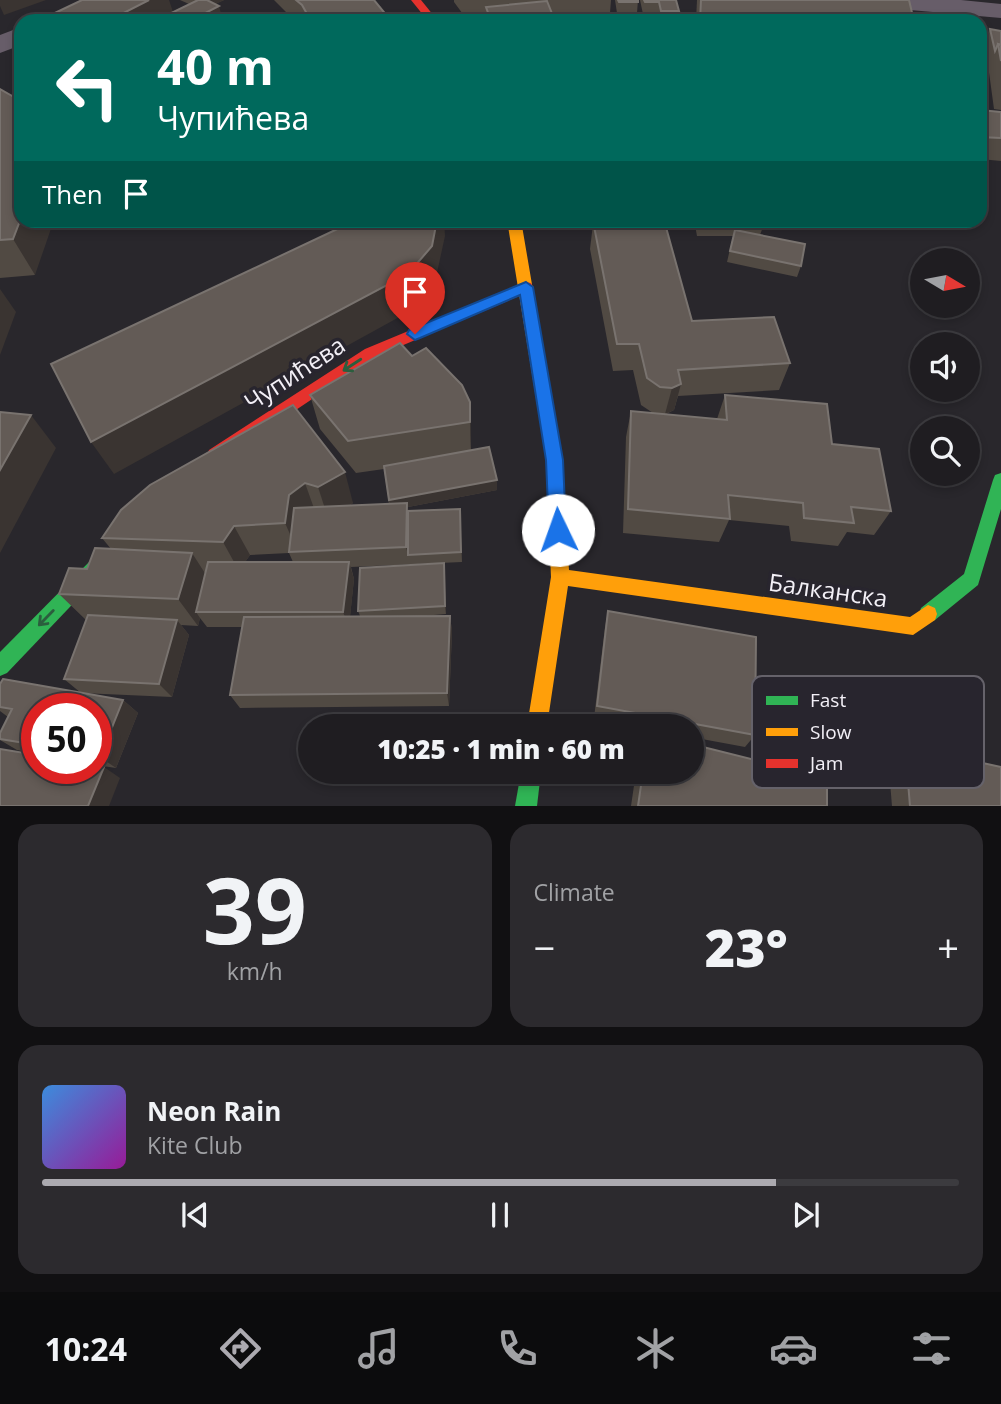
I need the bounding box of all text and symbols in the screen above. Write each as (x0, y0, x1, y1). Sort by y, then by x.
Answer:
text: 40 m (157, 33, 274, 99)
icon: left (42, 42, 133, 133)
text: Чупићева (157, 96, 309, 139)
icon: arrive (117, 175, 155, 213)
text: Then (42, 176, 103, 212)
north arrow (910, 248, 980, 318)
map controls (910, 248, 980, 486)
pin (385, 262, 445, 334)
icon: arrive (396, 273, 434, 311)
street label: Чупићева (237, 328, 351, 418)
button: sound (910, 332, 980, 402)
one-way arrow (342, 358, 362, 372)
button: search (910, 416, 980, 486)
position arrow (521, 493, 595, 567)
street label: Балканска (767, 565, 890, 614)
one-way arrow (38, 610, 55, 627)
legend (752, 676, 984, 788)
text: Fast (810, 687, 846, 713)
speed limit sign: 50 (21, 693, 112, 784)
text: Slow (810, 719, 852, 745)
text: 10:25 · 1 min · 60 m (377, 731, 625, 767)
text: Jam (808, 750, 843, 776)
text: 39 (203, 847, 307, 971)
text: Climate (534, 876, 615, 908)
text: 23° (705, 911, 788, 982)
text: − (534, 921, 555, 973)
text: + (937, 921, 959, 973)
text: km/h (227, 955, 283, 987)
text: Neon Rain (147, 1093, 281, 1129)
text: Kite Club (147, 1129, 242, 1161)
icon: previous (176, 1196, 214, 1234)
icon: pause (481, 1196, 519, 1234)
icon: next (787, 1196, 825, 1234)
icon: directions (216, 1324, 265, 1373)
icon: music (354, 1324, 403, 1373)
icon: phone (493, 1324, 542, 1373)
icon: climate (631, 1324, 680, 1373)
icon: car (769, 1324, 818, 1373)
icon: filters (907, 1324, 956, 1373)
text: 10:24 (45, 1327, 127, 1370)

